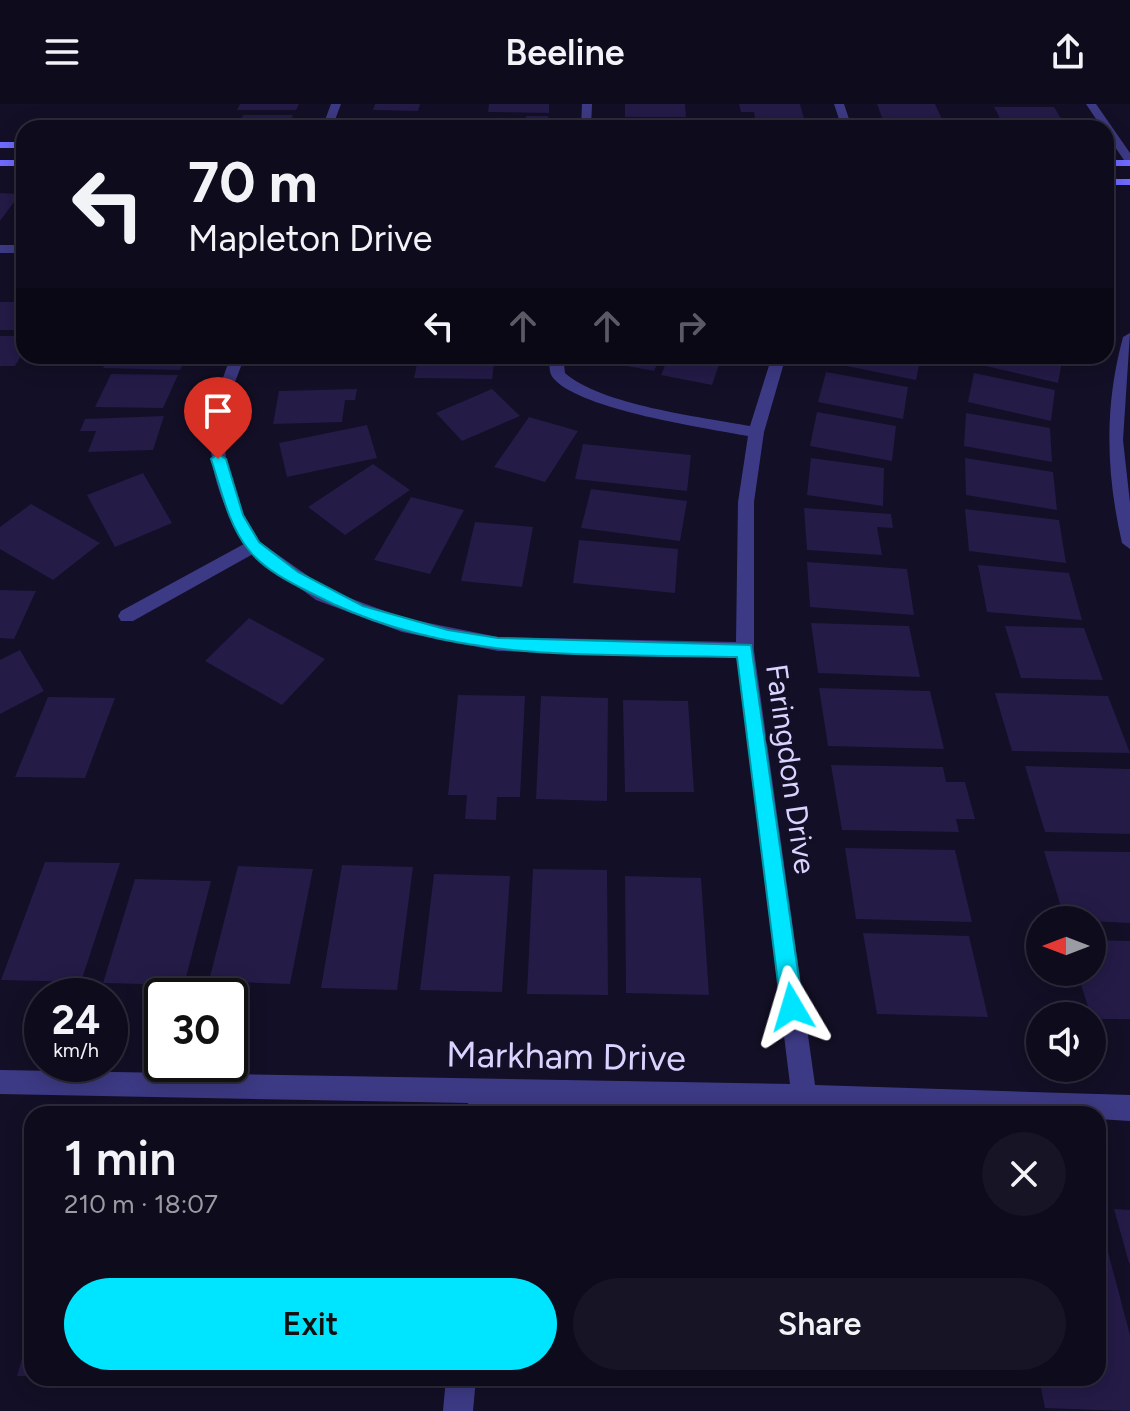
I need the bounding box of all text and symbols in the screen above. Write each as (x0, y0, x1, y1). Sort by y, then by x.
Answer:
icon: menu (40, 30, 84, 74)
icon: share (1046, 30, 1090, 74)
text: Beeline (505, 31, 625, 74)
text: 70 m (188, 149, 318, 216)
icon: left (56, 152, 160, 256)
text: Mapleton Drive (188, 217, 432, 260)
icon: left (417, 304, 461, 348)
icon: ahead (501, 304, 545, 348)
icon: ahead (585, 304, 629, 348)
icon: right (669, 304, 713, 348)
pin (184, 377, 252, 459)
icon: arrive (196, 389, 240, 433)
street label: Faringdon Drive (758, 662, 824, 876)
north arrow (1026, 906, 1106, 986)
map controls (1026, 906, 1106, 1082)
position arrow (750, 965, 834, 1049)
speed limit sign: 30 (144, 978, 248, 1082)
text: 24 (52, 996, 100, 1044)
button: sound (1026, 1002, 1106, 1082)
street label: Markham Drive (446, 1032, 686, 1080)
text: km/h (53, 1038, 99, 1062)
text: 1 min (64, 1129, 176, 1187)
button: close (982, 1132, 1066, 1216)
text: 210 m · 18:07 (64, 1188, 218, 1220)
button: Exit (64, 1278, 557, 1370)
button: Share (573, 1278, 1066, 1370)

